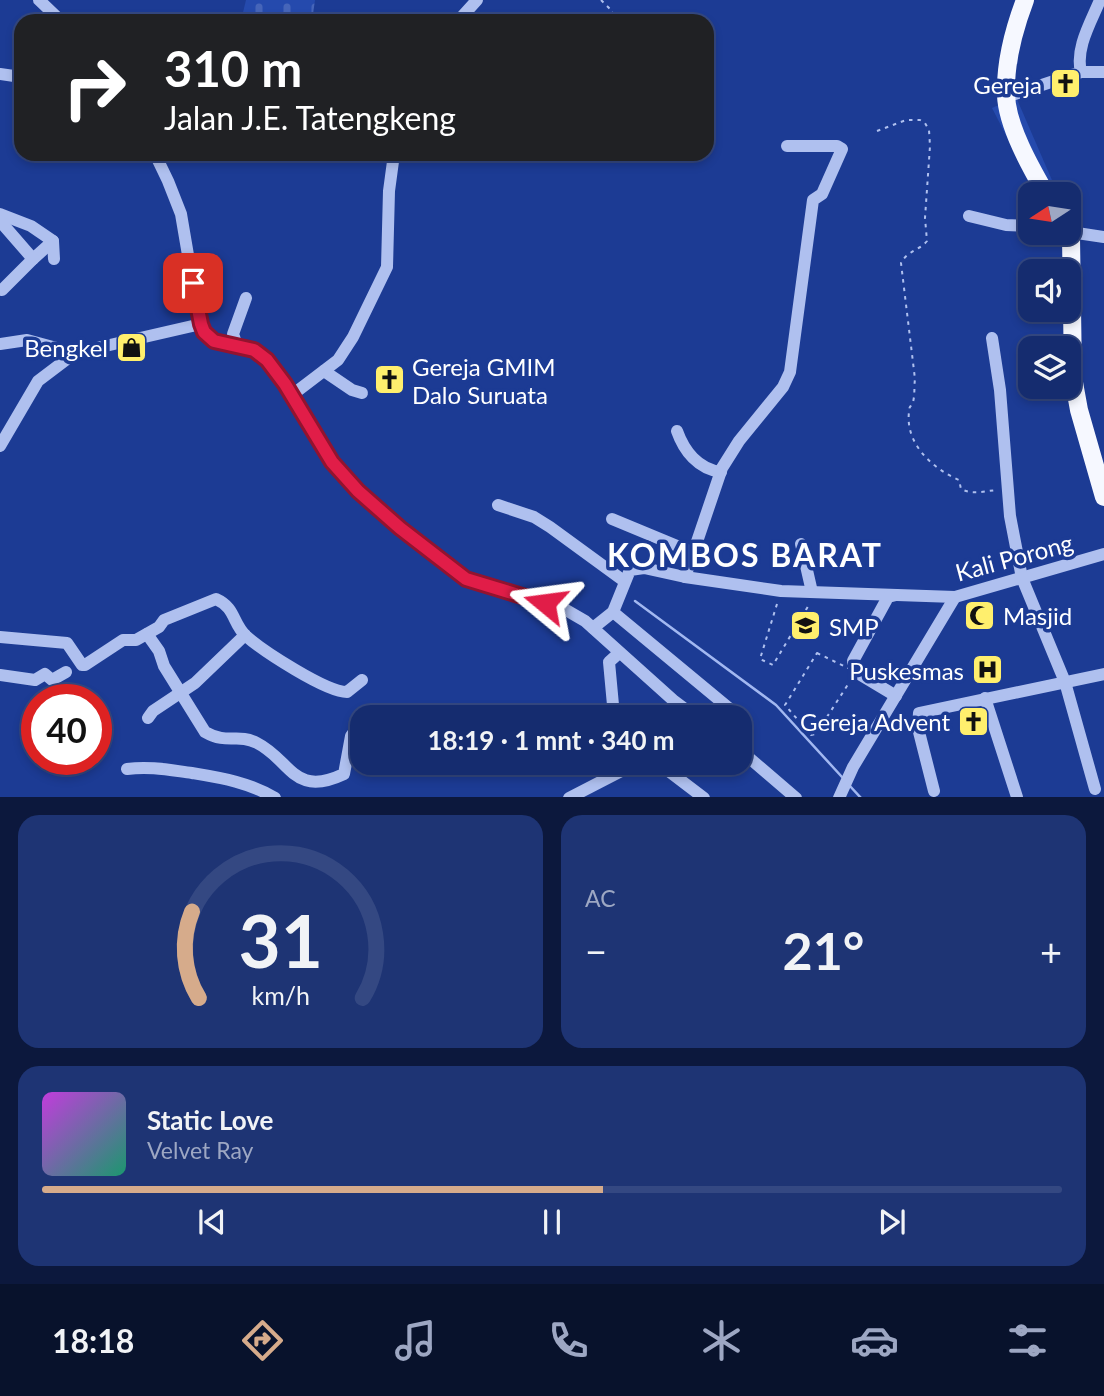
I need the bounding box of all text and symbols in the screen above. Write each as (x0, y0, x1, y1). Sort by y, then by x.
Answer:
text: 310 m (164, 39, 302, 97)
icon: right (49, 42, 140, 133)
church icon: Gereja (1048, 67, 1082, 101)
place label: Gereja (973, 70, 1042, 99)
text: Jalan J.E. Tatengkeng (164, 98, 456, 137)
north arrow (1018, 182, 1082, 245)
map controls (1018, 182, 1081, 399)
pin (163, 253, 223, 313)
button: sound (1018, 259, 1081, 322)
icon: arrive (174, 264, 212, 302)
shop icon: Bengkel (114, 330, 148, 364)
place label: Bengkel (24, 333, 108, 362)
button: layers (1018, 336, 1081, 399)
place label: Gereja GMIM Dalo Suruata (412, 352, 556, 409)
church icon: Gereja GMIM Dalo Suruata (372, 363, 406, 397)
street label: Kali Porong (952, 527, 1076, 587)
district label: KOMBOS BARAT (607, 535, 883, 574)
position arrow (508, 566, 582, 640)
mosque icon: Masjid (963, 598, 997, 632)
place label: Masjid (1003, 601, 1072, 630)
school or university icon: SMP (789, 609, 823, 643)
place label: SMP (829, 612, 879, 641)
hospital icon: Puskesmas (970, 653, 1004, 687)
place label: Puskesmas (849, 656, 964, 685)
speed limit sign: 40 (21, 684, 112, 775)
church icon: Gereja Advent (956, 704, 990, 738)
place label: Gereja Advent (800, 707, 950, 736)
text: 18:19 · 1 mnt · 340 m (427, 724, 675, 756)
text: AC (585, 884, 616, 912)
text: 31 (238, 896, 323, 984)
text: 21° (783, 919, 864, 981)
text: − (585, 928, 607, 974)
text: + (1040, 928, 1062, 974)
text: km/h (251, 979, 310, 1009)
text: Static Love (147, 1104, 274, 1136)
text: Velvet Ray (147, 1136, 253, 1164)
icon: previous (193, 1203, 231, 1241)
icon: pause (533, 1203, 571, 1241)
icon: next (873, 1203, 911, 1241)
icon: directions (238, 1316, 287, 1365)
icon: music (391, 1316, 440, 1365)
icon: phone (544, 1316, 593, 1365)
icon: climate (697, 1316, 746, 1365)
icon: car (850, 1316, 899, 1365)
icon: filters (1003, 1316, 1052, 1365)
text: 18:18 (52, 1321, 134, 1360)

